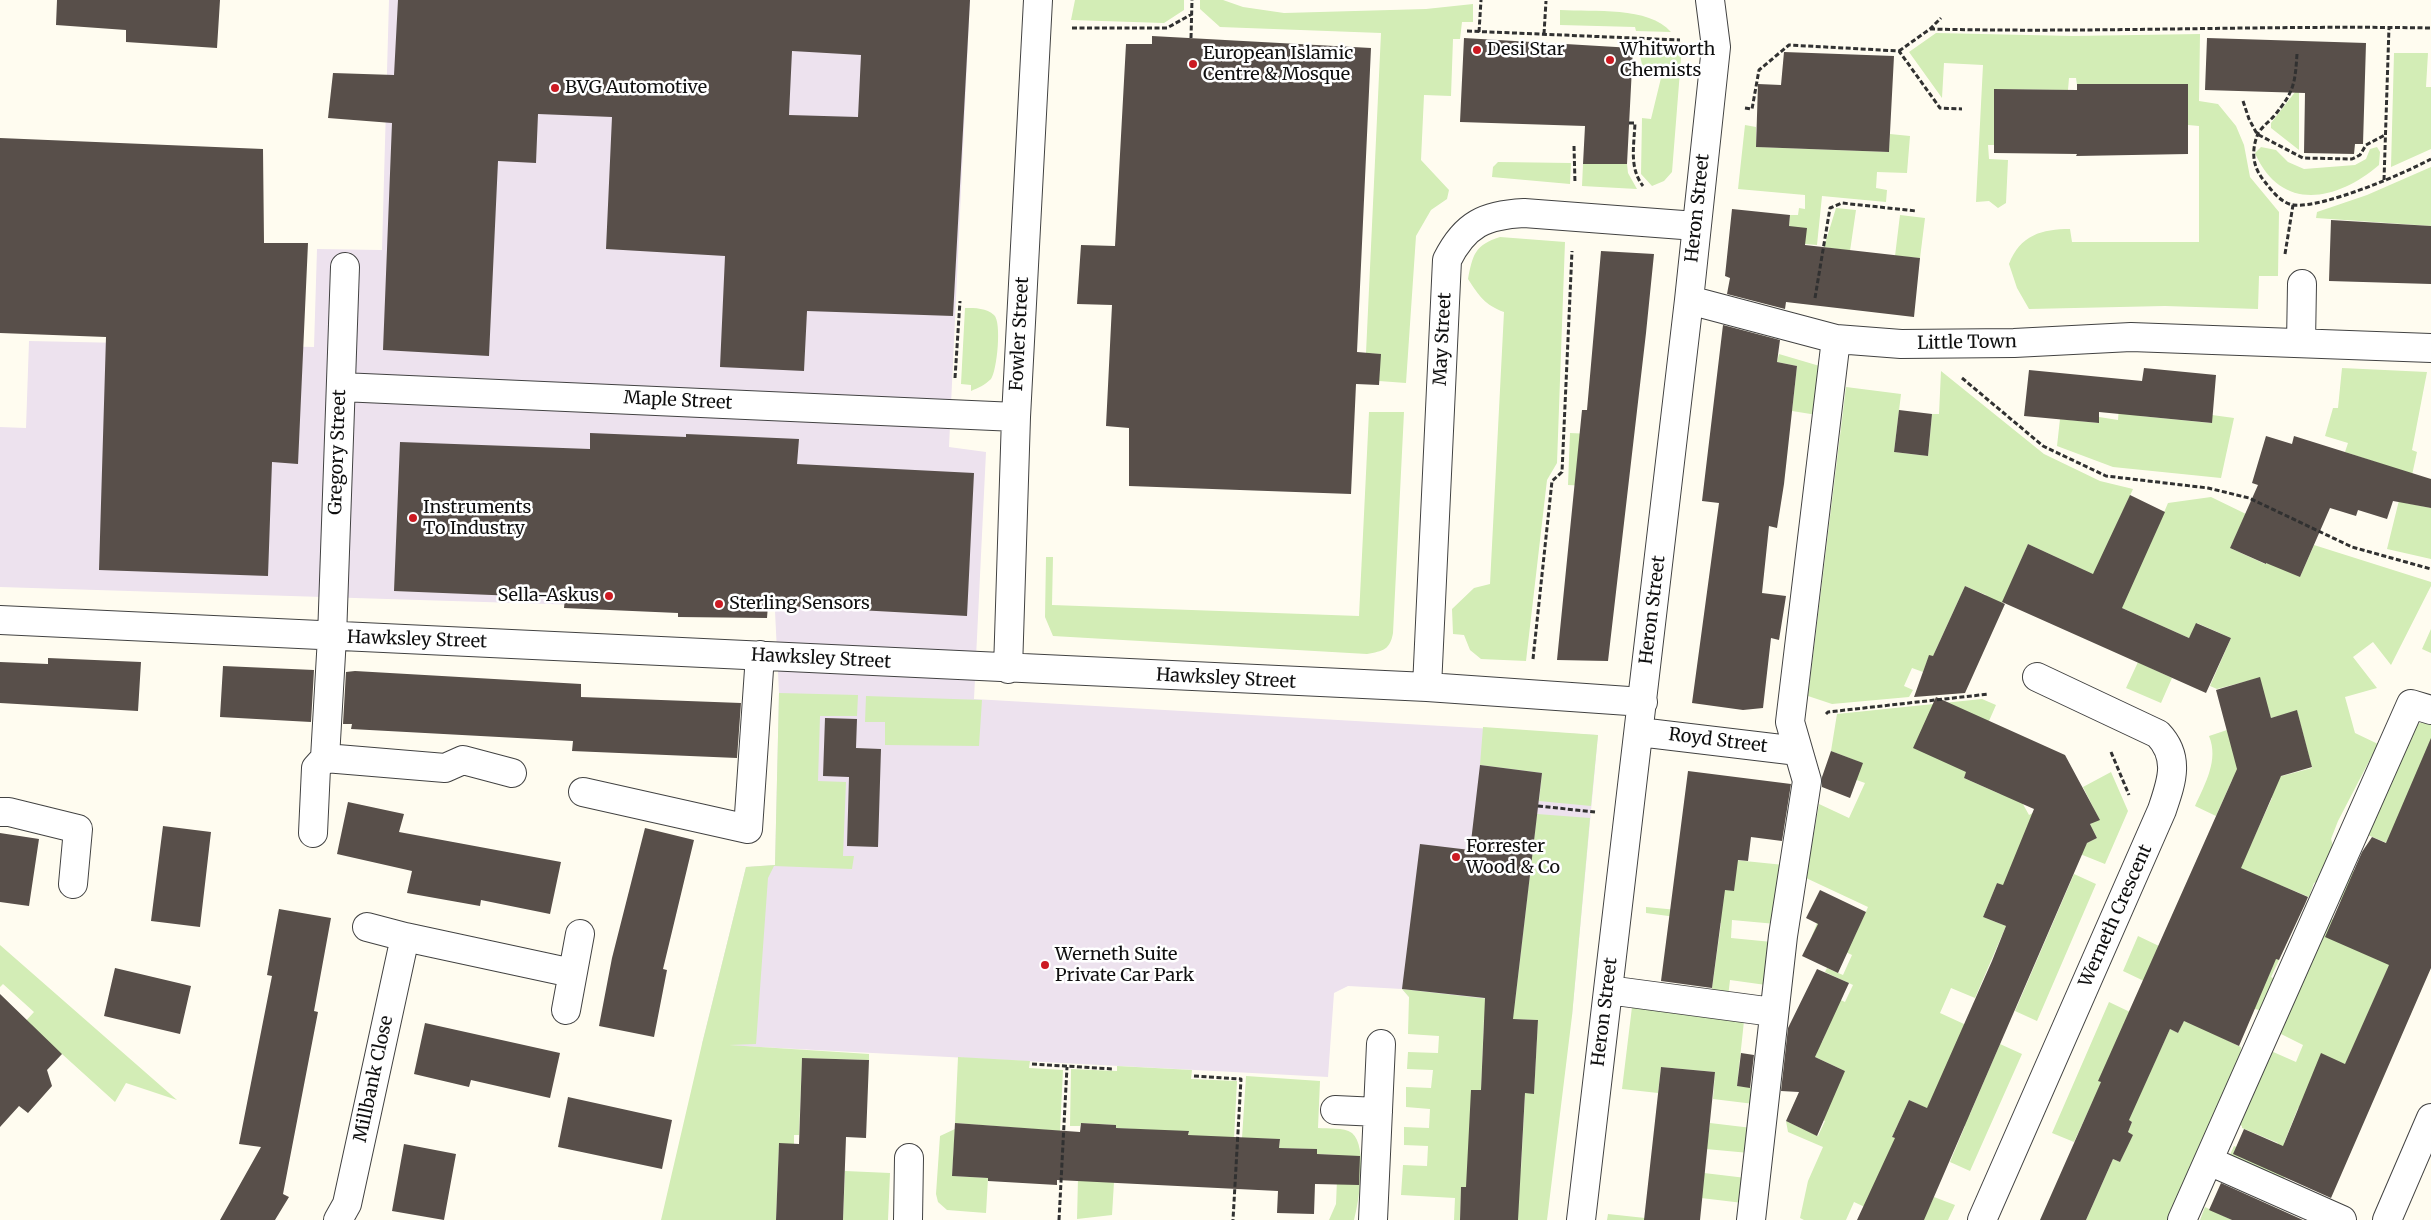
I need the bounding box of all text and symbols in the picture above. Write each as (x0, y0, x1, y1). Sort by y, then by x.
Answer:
place label: Desi Star (1487, 39, 1565, 61)
place label: Whitworth Chemists (1620, 39, 1715, 82)
place label: European Islamic Centre & Mosque (1203, 43, 1353, 86)
marker: Desi Star (1471, 44, 1483, 56)
marker: Whitworth Chemists (1604, 54, 1616, 66)
marker: European Islamic Centre & Mosque (1187, 58, 1199, 70)
place label: BVG Automotive (565, 77, 707, 99)
marker: BVG Automotive (549, 82, 561, 94)
street label: Heron Street (1682, 153, 1714, 263)
street label: Fowler Street (1006, 276, 1034, 392)
street label: May Street (1430, 292, 1456, 386)
street label: Little Town (1917, 331, 2017, 355)
street label: Maple Street (623, 387, 733, 415)
street label: Gregory Street (325, 389, 351, 515)
place label: Instruments To Industry (423, 497, 531, 540)
marker: Instruments To Industry (407, 512, 419, 524)
street label: Heron Street (1636, 554, 1670, 666)
place label: Sella-Askus (497, 585, 599, 607)
marker: Sella-Askus (603, 590, 615, 602)
place label: Sterling Sensors (729, 593, 870, 615)
marker: Sterling Sensors (713, 598, 725, 610)
street label: Hawksley Street (347, 627, 487, 653)
street label: Hawksley Street (750, 645, 892, 673)
street label: Hawksley Street (1155, 665, 1297, 693)
street label: Royd Street (1667, 724, 1769, 758)
place label: Forrester Wood & Co (1466, 836, 1560, 879)
street label: Werneth Crescent (2075, 841, 2157, 991)
marker: Forrester Wood & Co (1450, 851, 1462, 863)
place label: Werneth Suite Private Car Park (1055, 944, 1194, 986)
street label: Heron Street (1588, 956, 1622, 1068)
marker: Werneth Suite Private Car Park (1039, 959, 1051, 971)
street label: Millbank Close (350, 1014, 398, 1144)

